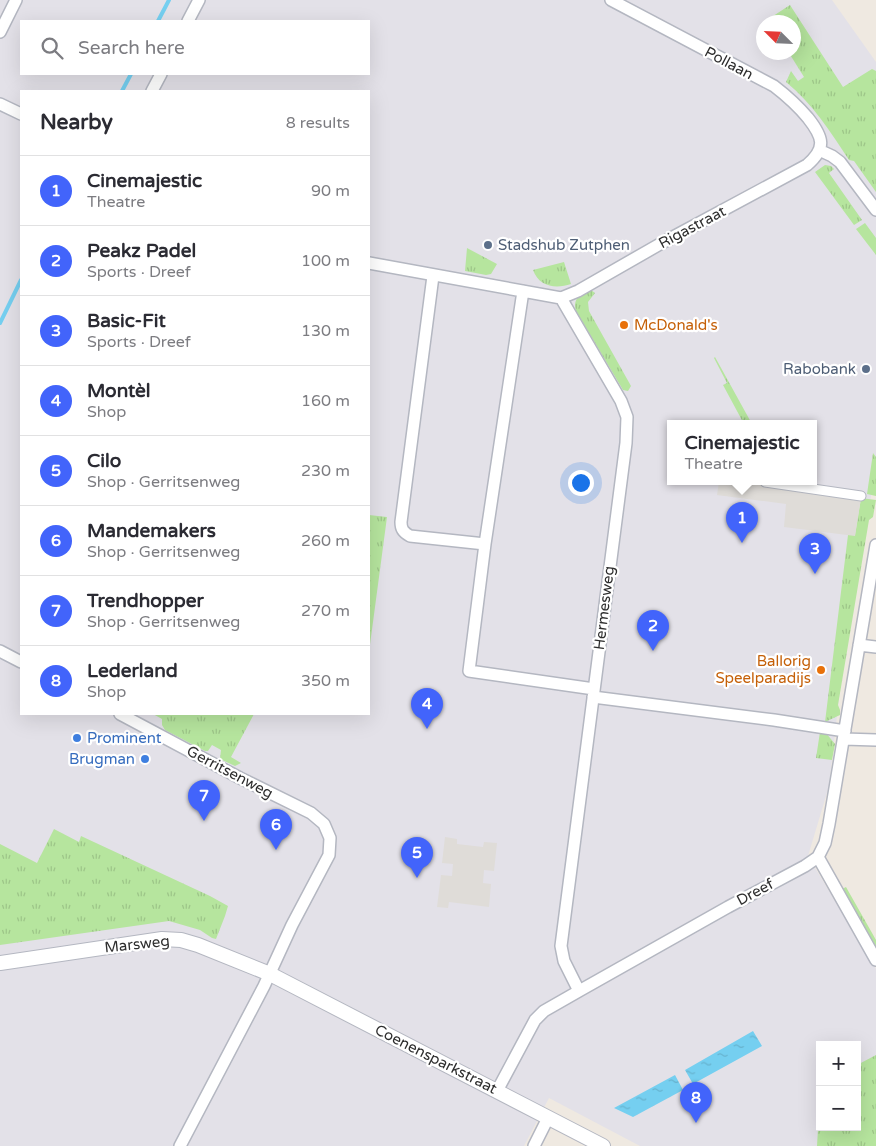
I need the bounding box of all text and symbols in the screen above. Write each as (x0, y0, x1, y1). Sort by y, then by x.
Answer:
north arrow (756, 15, 801, 60)
search box (20, 20, 370, 75)
icon: search (38, 34, 66, 62)
text: Search here (78, 37, 185, 59)
street label: Pollaan (702, 43, 756, 83)
text: Nearby (40, 110, 113, 135)
text: 8 results (286, 113, 350, 133)
text: Cinemajestic (87, 170, 202, 192)
text: 1 (51, 181, 61, 201)
text: 90 m (311, 181, 350, 201)
text: Theatre (87, 192, 145, 212)
street label: Rigastraat (655, 202, 729, 252)
place label: Stadshub Zutphen (498, 236, 630, 254)
marker: Stadshub Zutphen (482, 239, 494, 251)
text: Peakz Padel (87, 240, 196, 262)
text: 2 (51, 251, 61, 271)
text: 100 m (301, 251, 350, 271)
text: Sports · Dreef (87, 262, 191, 282)
text: Basic-Fit (87, 310, 166, 332)
place label: McDonald's (634, 316, 718, 334)
marker: McDonald's (618, 319, 630, 331)
text: 3 (51, 321, 61, 341)
text: 130 m (301, 321, 350, 341)
text: Sports · Dreef (87, 332, 191, 352)
place label: Rabobank (783, 360, 856, 378)
marker: Rabobank (860, 363, 872, 375)
text: Montèl (87, 380, 151, 402)
text: 4 (51, 391, 61, 411)
text: 160 m (301, 391, 350, 411)
text: Shop (87, 402, 126, 422)
popup (667, 420, 817, 485)
text: Cinemajestic (684, 432, 800, 454)
text: Cilo (87, 450, 121, 472)
text: Theatre (684, 454, 743, 474)
text: 5 (51, 461, 61, 481)
text: 230 m (301, 461, 350, 481)
your location (568, 470, 594, 496)
text: Shop · Gerritsenweg (87, 472, 240, 492)
pin: 1 (726, 502, 758, 543)
text: Mandemakers (87, 520, 216, 542)
text: 6 (51, 531, 61, 551)
text: 260 m (301, 531, 350, 551)
pin: 3 (799, 533, 831, 574)
text: Shop · Gerritsenweg (87, 542, 240, 562)
street label: Hermesweg (590, 565, 618, 651)
text: Trendhopper (87, 590, 204, 612)
text: 7 (51, 601, 61, 621)
text: 270 m (301, 601, 350, 621)
pin: 2 (637, 610, 669, 651)
text: Shop · Gerritsenweg (87, 612, 240, 632)
place label: Ballorig Speelparadijs (715, 652, 811, 687)
text: Lederland (87, 660, 178, 682)
marker: Ballorig Speelparadijs (815, 664, 827, 676)
text: 8 (51, 671, 61, 691)
text: 350 m (301, 671, 350, 691)
text: Shop (87, 682, 126, 702)
pin: 4 (411, 688, 443, 729)
place label: Prominent (87, 729, 162, 747)
marker: Prominent (71, 732, 83, 744)
street label: Gerritsenweg (184, 742, 276, 802)
place label: Brugman (69, 750, 135, 768)
marker: Brugman (139, 753, 151, 765)
pin: 7 (188, 780, 220, 821)
pin: 6 (260, 809, 292, 850)
pin: 5 (401, 837, 433, 878)
street label: Dreef (733, 875, 777, 909)
street label: Marsweg (103, 932, 171, 956)
street label: Coenensparkstraat (372, 1020, 500, 1098)
map controls (816, 1041, 861, 1131)
button: + (816, 1041, 861, 1086)
pin: 8 (680, 1082, 712, 1123)
button: − (816, 1086, 861, 1131)

